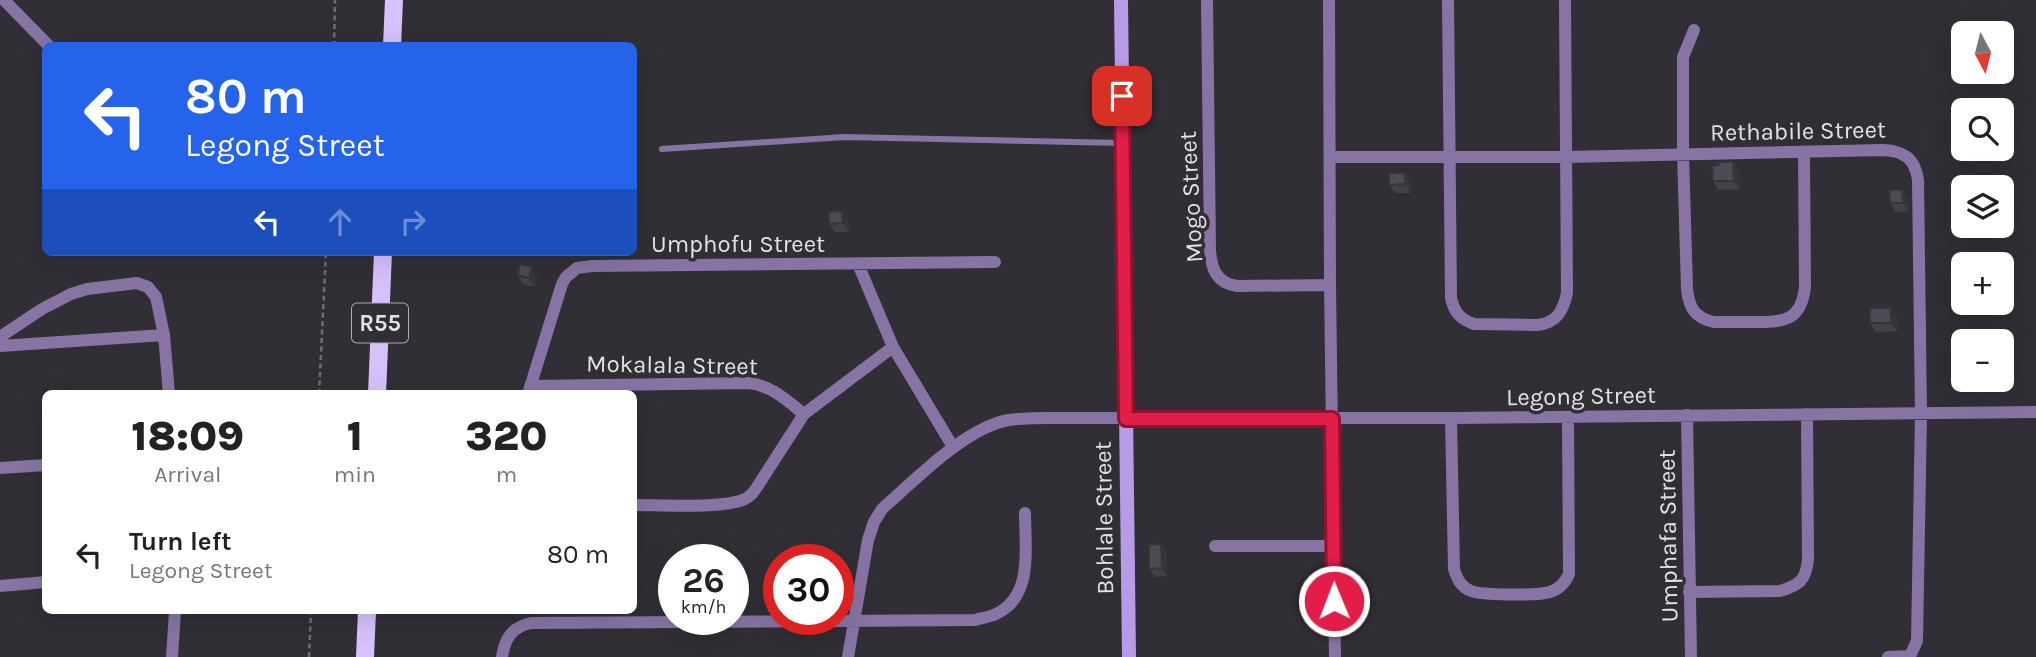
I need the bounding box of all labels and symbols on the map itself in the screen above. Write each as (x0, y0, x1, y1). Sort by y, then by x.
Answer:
north arrow (1951, 21, 2014, 84)
pin (1092, 66, 1152, 126)
street label: Rethabile Street (1710, 115, 1886, 147)
street label: Mogo Street (1174, 131, 1208, 263)
street label: Umphofu Street (651, 230, 825, 258)
road number: R55 (352, 304, 408, 342)
street label: Mokalala Street (586, 350, 758, 380)
street label: Legong Street (1506, 381, 1656, 411)
street label: Bohlale Street (1089, 441, 1119, 595)
street label: Umphafa Street (1652, 449, 1684, 623)
speed limit sign: 30 (763, 544, 854, 635)
position arrow (1297, 564, 1371, 638)

